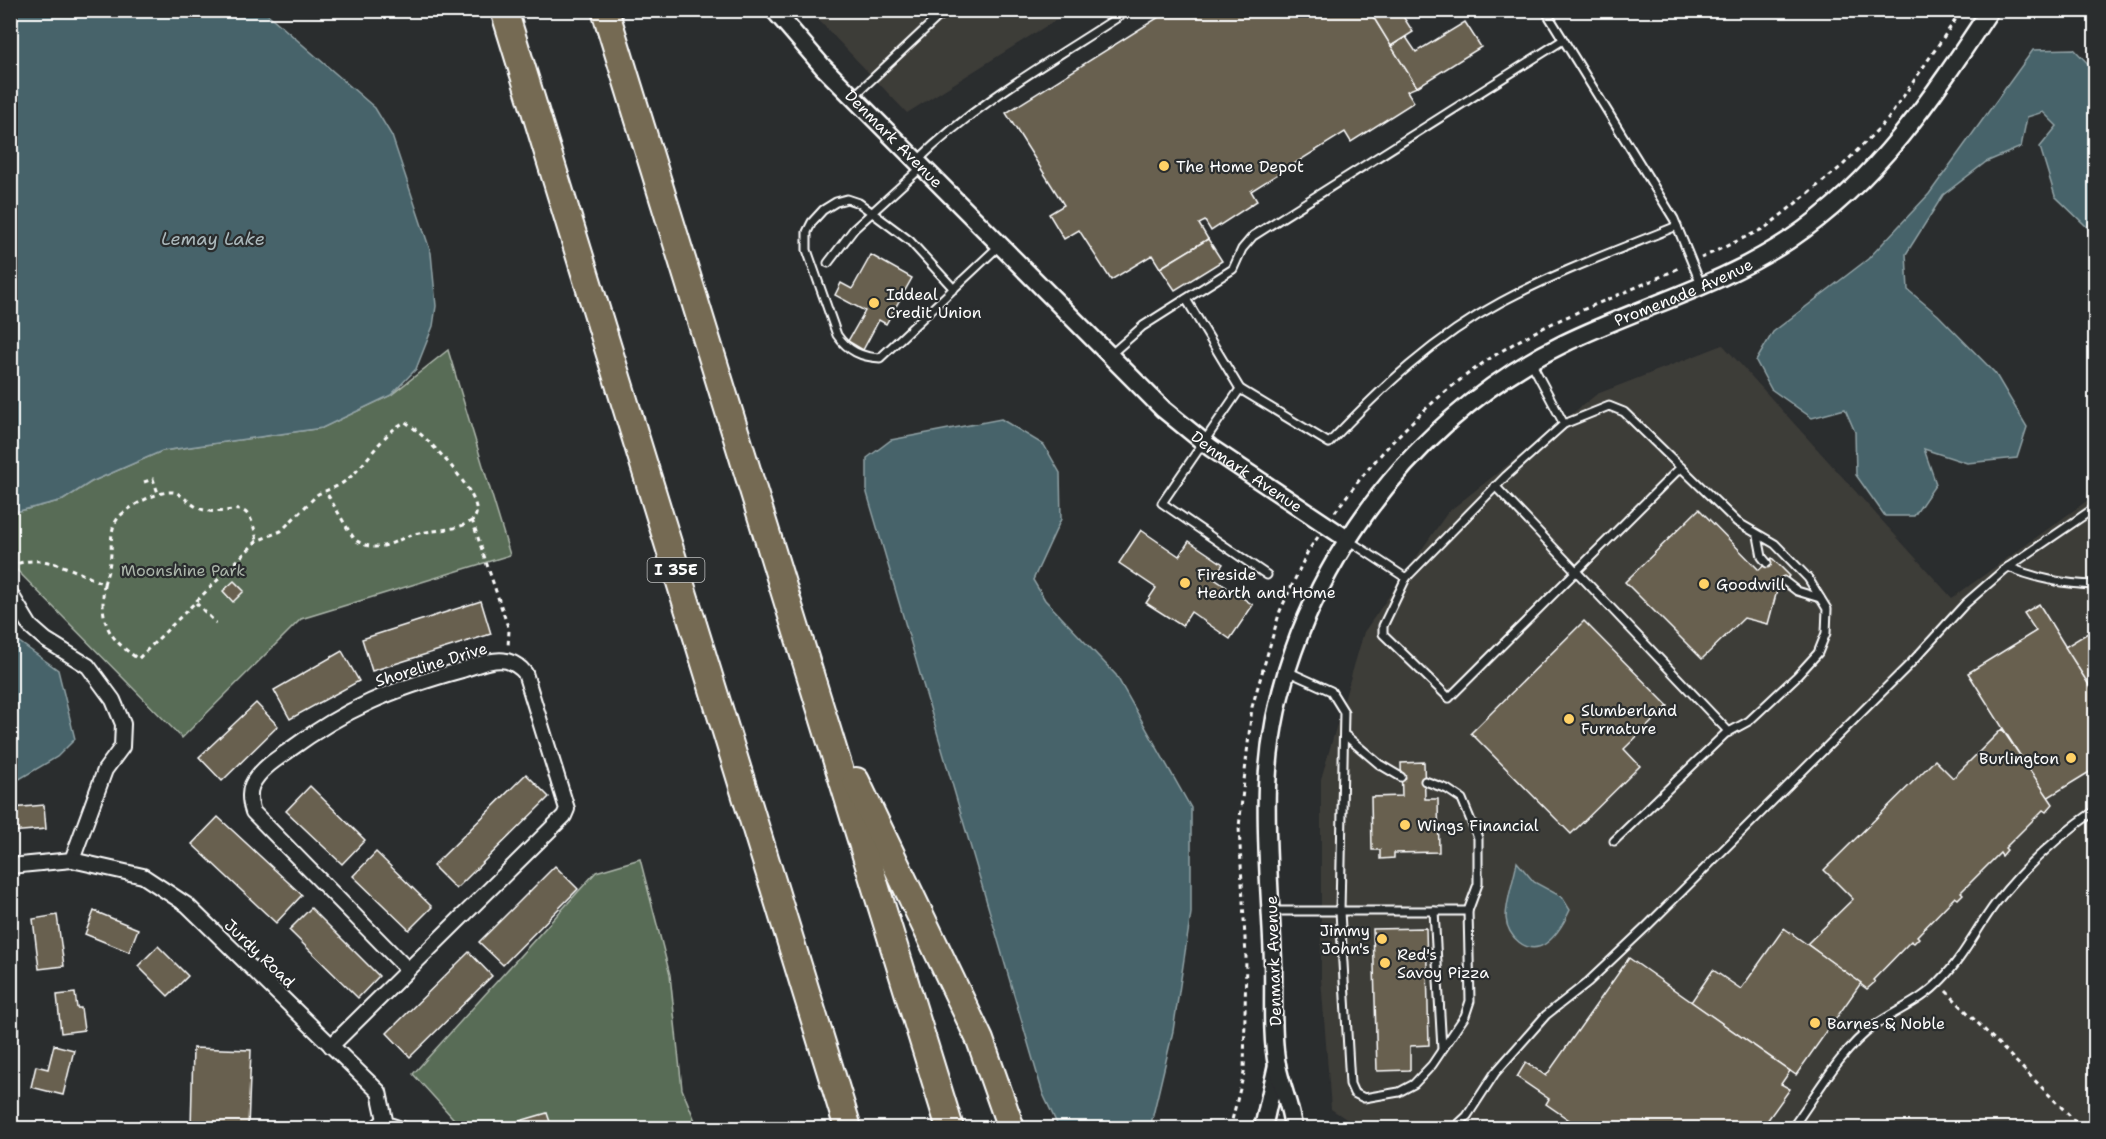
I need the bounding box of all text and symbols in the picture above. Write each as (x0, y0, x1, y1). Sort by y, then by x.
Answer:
street label: Denmark Avenue (840, 85, 947, 193)
place label: The Home Depot (1176, 156, 1304, 177)
marker: The Home Depot (1157, 159, 1171, 173)
water label: Lemay Lake (161, 227, 265, 251)
street label: Promenade Avenue (1611, 254, 1756, 331)
place label: Iddeal Credit Union (886, 284, 982, 323)
marker: Iddeal Credit Union (867, 296, 881, 310)
street label: Denmark Avenue (1187, 426, 1306, 517)
road number: I 35E (648, 558, 704, 582)
park label: Moonshine Park (121, 560, 245, 581)
place label: Fireside Hearth and Home (1197, 564, 1336, 603)
place label: Goodwill (1716, 574, 1786, 595)
marker: Fireside Hearth and Home (1178, 576, 1192, 590)
marker: Goodwill (1697, 577, 1711, 591)
street label: Shoreline Drive (373, 637, 490, 692)
place label: Slumberland Furnature (1581, 700, 1677, 739)
marker: Slumberland Furnature (1562, 712, 1576, 726)
place label: Burlington (1979, 748, 2059, 769)
marker: Burlington (2064, 751, 2078, 765)
place label: Wings Financial (1417, 815, 1539, 836)
marker: Wings Financial (1398, 818, 1412, 832)
street label: Denmark Avenue (1261, 895, 1286, 1027)
street label: Jurdy Road (220, 914, 299, 992)
place label: Jimmy John's (1320, 920, 1370, 959)
marker: Jimmy John's (1375, 932, 1389, 946)
place label: Red's Savoy Pizza (1397, 944, 1489, 983)
marker: Red's Savoy Pizza (1378, 956, 1392, 970)
place label: Barnes & Noble (1827, 1013, 1945, 1034)
marker: Barnes & Noble (1808, 1016, 1822, 1030)

